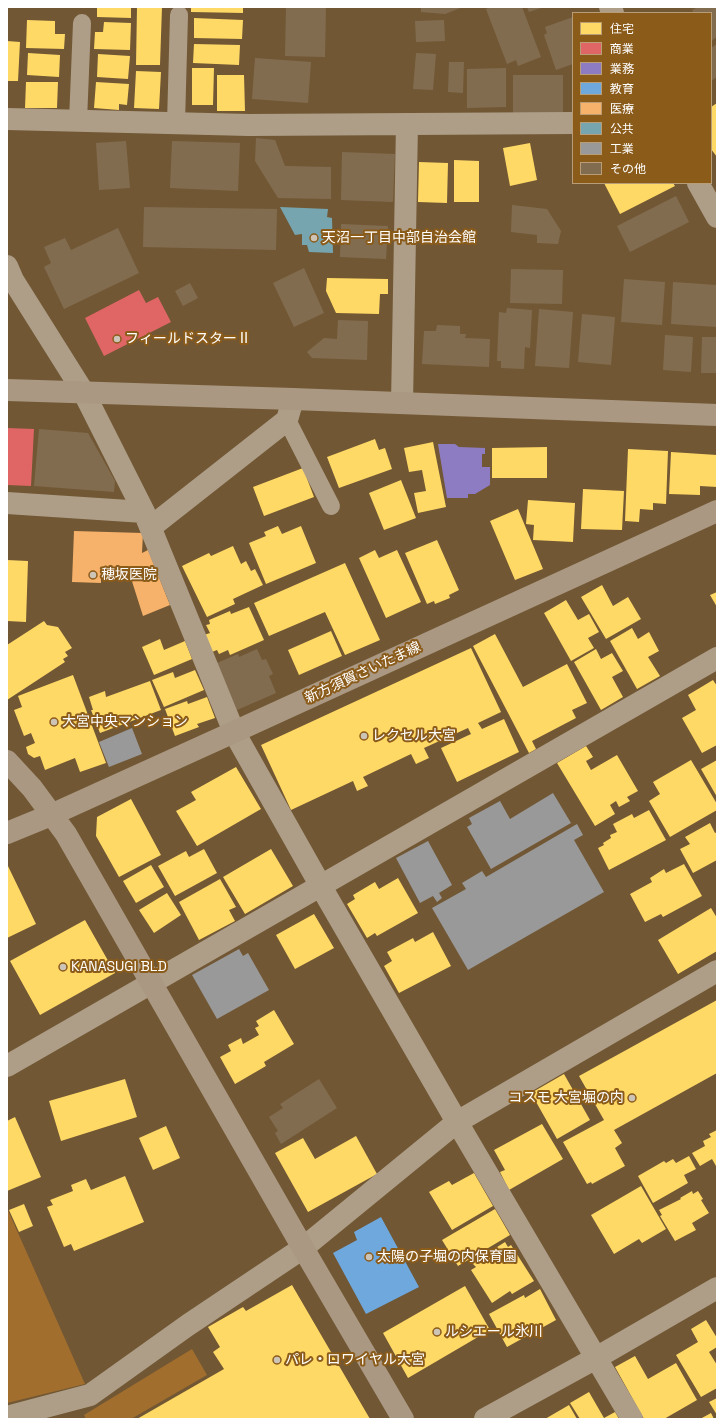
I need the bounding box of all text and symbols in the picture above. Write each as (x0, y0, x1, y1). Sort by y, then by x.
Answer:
legend (572, 12, 712, 184)
text: 住宅 (610, 21, 634, 37)
text: 商業 (610, 41, 634, 57)
text: 業務 (610, 61, 634, 77)
text: 教育 (610, 81, 634, 97)
text: 医療 (610, 101, 634, 117)
text: 公共 (610, 121, 634, 137)
text: 工業 (610, 141, 634, 157)
text: その他 (610, 161, 646, 177)
place label: 天沼一丁目中部自治会館 (322, 230, 476, 246)
marker: 天沼一丁目中部自治会館 (309, 233, 319, 243)
place label: フィールドスターⅡ (125, 331, 251, 347)
marker: フィールドスターⅡ (112, 334, 122, 344)
place label: 穂坂医院 (101, 567, 157, 583)
marker: 穂坂医院 (88, 570, 98, 580)
street label: 新方須賀さいたま線 (302, 639, 424, 707)
place label: 大宮中央マンション (62, 714, 188, 730)
marker: 大宮中央マンション (49, 717, 59, 727)
place label: レクセル大宮 (372, 728, 456, 744)
marker: レクセル大宮 (359, 731, 369, 741)
place label: KANASUGI BLD (71, 959, 167, 975)
marker: KANASUGI BLD (58, 962, 68, 972)
place label: コスモ 大宮堀の内 (508, 1090, 624, 1106)
marker: コスモ 大宮堀の内 (627, 1093, 637, 1103)
place label: 太陽の子堀の内保育園 (377, 1249, 517, 1265)
marker: 太陽の子堀の内保育園 (364, 1252, 374, 1262)
place label: ルシエール氷川 (445, 1324, 543, 1340)
marker: ルシエール氷川 (432, 1327, 442, 1337)
place label: パレ・ロワイヤル大宮 (285, 1352, 425, 1368)
marker: パレ・ロワイヤル大宮 (272, 1355, 282, 1365)

